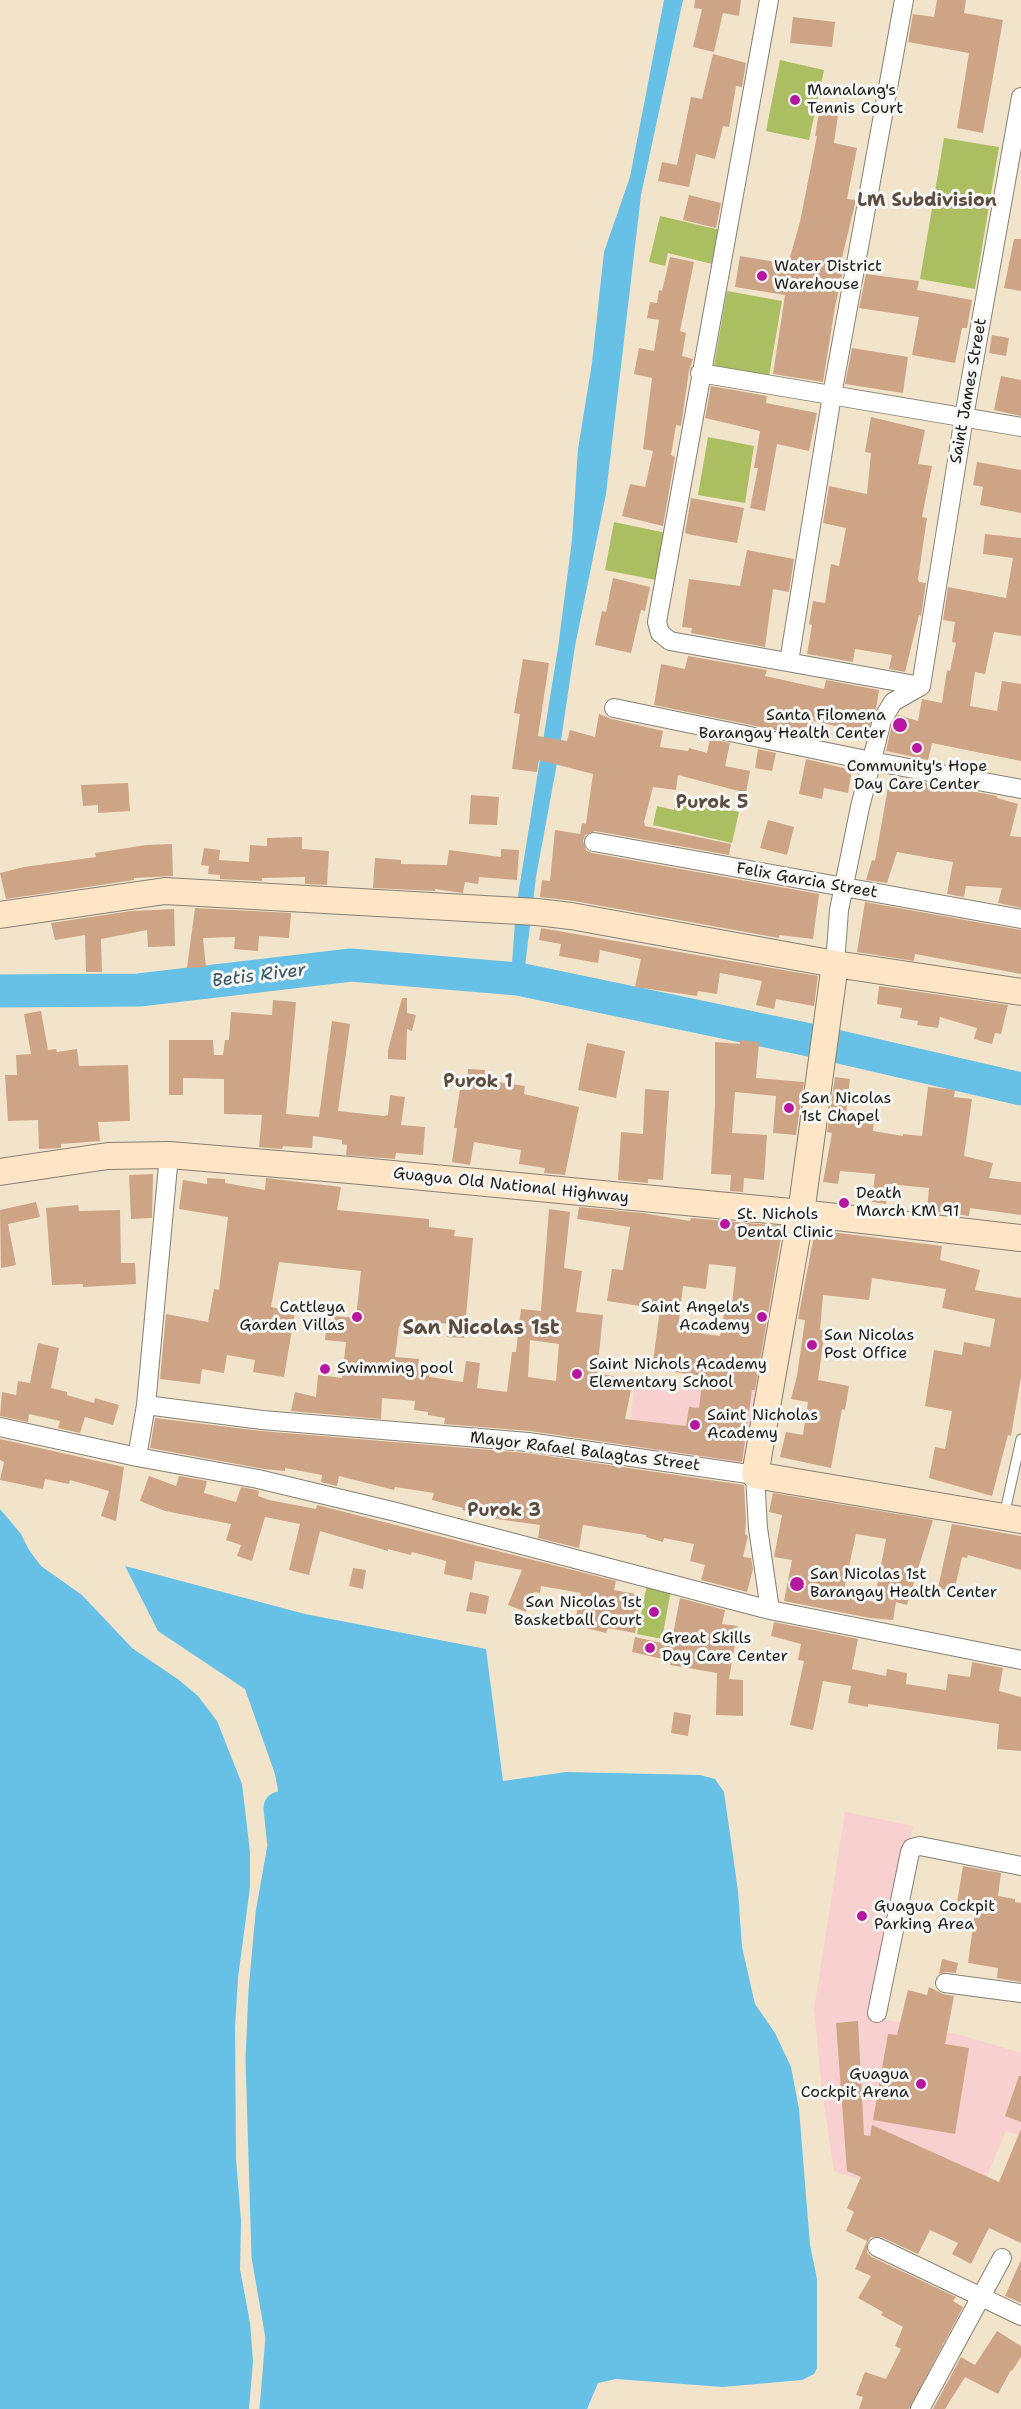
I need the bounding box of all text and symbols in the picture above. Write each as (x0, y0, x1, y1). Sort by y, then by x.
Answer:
place label: Manalang's Tennis Court (807, 81, 903, 119)
marker: Manalang's Tennis Court (788, 93, 802, 107)
district label: LM Subdivision (857, 190, 997, 212)
place label: Water District Warehouse (774, 257, 882, 295)
marker: Water District Warehouse (755, 269, 769, 283)
street label: Saint James Street (947, 317, 991, 465)
place label: Santa Filomena Barangay Health Center (699, 706, 886, 744)
marker: Santa Filomena Barangay Health Center (891, 716, 909, 734)
marker: Community's Hope Day Care Center (910, 741, 924, 755)
place label: Community's Hope Day Care Center (847, 757, 987, 795)
district label: Purok 5 (676, 792, 748, 814)
street label: Felix Garcia Street (735, 859, 879, 903)
water label: Betis River (211, 960, 307, 992)
district label: Purok 1 (443, 1071, 513, 1093)
place label: San Nicolas 1st Chapel (801, 1089, 891, 1127)
marker: San Nicolas 1st Chapel (782, 1101, 796, 1115)
street label: Guagua Old National Highway (392, 1164, 630, 1208)
place label: Death March KM 91 (856, 1184, 959, 1222)
marker: Death March KM 91 (837, 1196, 851, 1210)
place label: St. Nichols Dental Clinic (737, 1205, 833, 1243)
marker: St. Nichols Dental Clinic (718, 1217, 732, 1231)
place label: Cattleya Garden Villas (239, 1298, 345, 1336)
place label: Saint Angela's Academy (641, 1298, 750, 1336)
marker: Cattleya Garden Villas (350, 1310, 364, 1324)
marker: Saint Angela's Academy (755, 1310, 769, 1324)
district label: San Nicolas 1st (402, 1317, 560, 1341)
place label: San Nicolas Post Office (824, 1326, 914, 1364)
marker: San Nicolas Post Office (805, 1338, 819, 1352)
place label: Saint Nichols Academy Elementary School (589, 1355, 767, 1393)
place label: Swimming pool (337, 1359, 453, 1379)
marker: Swimming pool (318, 1362, 332, 1376)
marker: Saint Nichols Academy Elementary School (570, 1367, 584, 1381)
place label: Saint Nicholas Academy (707, 1406, 818, 1444)
marker: Saint Nicholas Academy (688, 1418, 702, 1432)
street label: Mayor Rafael Balagtas Street (469, 1428, 701, 1476)
district label: Purok 3 (467, 1500, 541, 1522)
place label: San Nicolas 1st Barangay Health Center (810, 1565, 997, 1603)
marker: San Nicolas 1st Barangay Health Center (788, 1575, 806, 1593)
place label: San Nicolas 1st Basketball Court (514, 1593, 642, 1631)
marker: San Nicolas 1st Basketball Court (647, 1605, 661, 1619)
place label: Great Skills Day Care Center (662, 1629, 788, 1667)
marker: Great Skills Day Care Center (643, 1641, 657, 1655)
place label: Guagua Cockpit Parking Area (874, 1897, 995, 1935)
marker: Guagua Cockpit Parking Area (855, 1909, 869, 1923)
place label: Guagua Cockpit Arena (801, 2065, 909, 2103)
marker: Guagua Cockpit Arena (914, 2077, 928, 2091)

